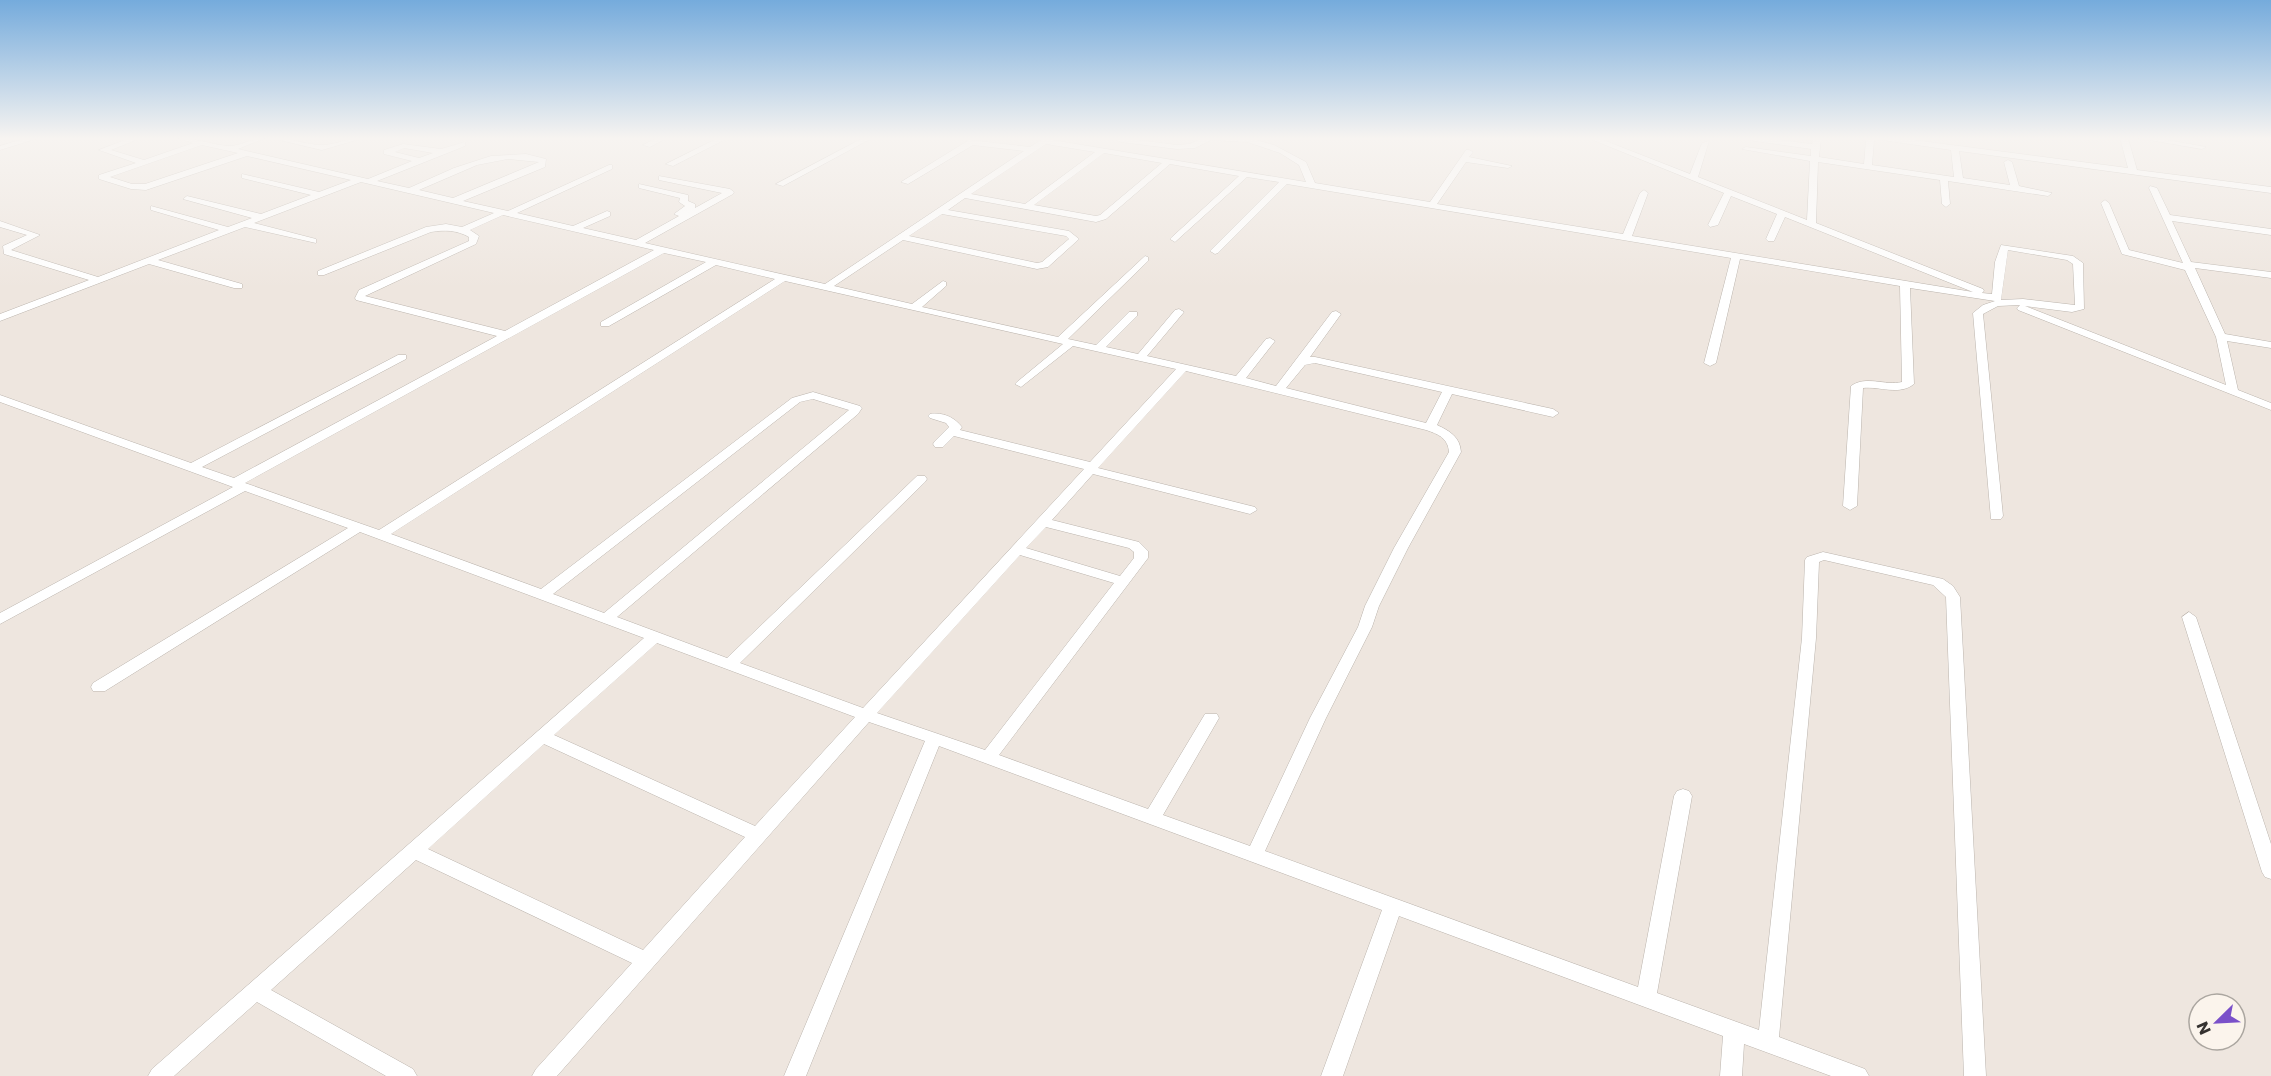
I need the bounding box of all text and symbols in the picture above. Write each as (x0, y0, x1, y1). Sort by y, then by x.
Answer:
north arrow (2187, 992, 2247, 1052)
text: N (2191, 1018, 2217, 1038)

